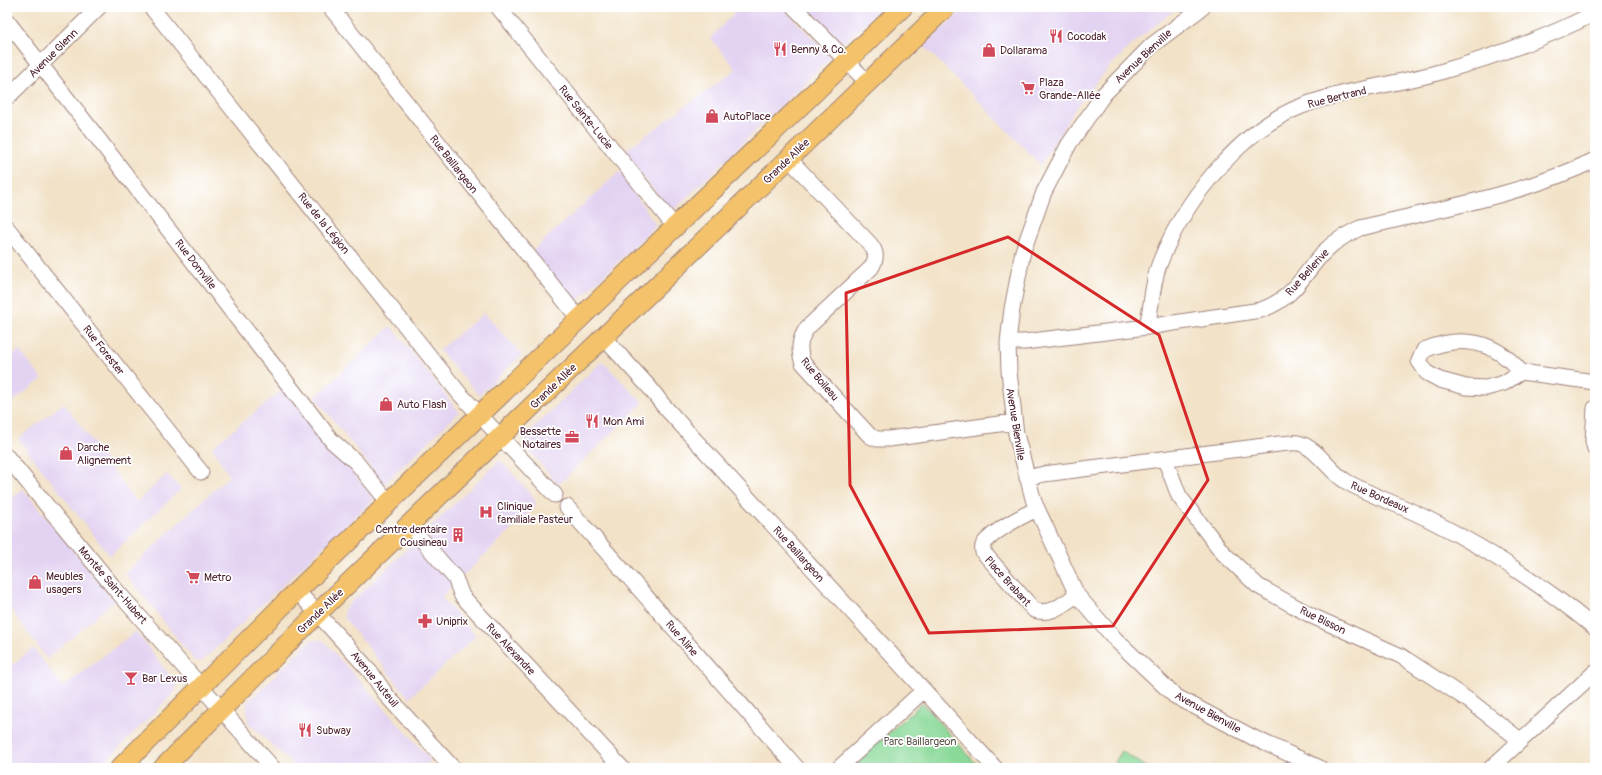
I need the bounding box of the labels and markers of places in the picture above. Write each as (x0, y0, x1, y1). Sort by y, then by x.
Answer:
restaurant icon: Cocodak (1048, 28, 1064, 44)
place label: Cocodak (1067, 30, 1107, 43)
restaurant icon: Benny & Co. (772, 41, 788, 57)
shop icon: Dollarama (981, 42, 997, 58)
place label: Benny & Co. (791, 43, 846, 56)
place label: Dollarama (1000, 44, 1047, 57)
place label: Plaza Grande-Allée (1039, 76, 1101, 102)
supermarket icon: Plaza Grande-Allée (1020, 80, 1036, 96)
shop icon: AutoPlace (704, 108, 720, 124)
place label: AutoPlace (723, 110, 771, 123)
shop icon: Auto Flash (378, 396, 394, 412)
place label: Auto Flash (397, 398, 446, 411)
restaurant icon: Mon Ami (584, 413, 600, 429)
place label: Mon Ami (603, 415, 644, 428)
place label: Bessette Notaires (520, 425, 562, 451)
office icon: Bessette Notaires (564, 429, 580, 445)
place label: Darche Alignement (77, 441, 132, 467)
shop icon: Darche Alignement (58, 445, 74, 461)
place label: Clinique familiale Pasteur (497, 500, 573, 526)
hospital icon: Clinique familiale Pasteur (478, 504, 494, 520)
place label: Centre dentaire Cousineau (375, 523, 448, 549)
building icon: Centre dentaire Cousineau (450, 527, 466, 543)
supermarket icon: Metro (185, 569, 201, 585)
place label: Meubles usagers (46, 570, 83, 596)
place label: Metro (204, 571, 231, 584)
shop icon: Meubles usagers (27, 574, 43, 590)
pharmacy icon: Uniprix (417, 613, 433, 629)
place label: Uniprix (436, 615, 468, 628)
bar icon: Bar Lexus (123, 670, 139, 686)
place label: Bar Lexus (142, 672, 187, 685)
restaurant icon: Subway (297, 722, 313, 738)
place label: Subway (316, 724, 351, 737)

